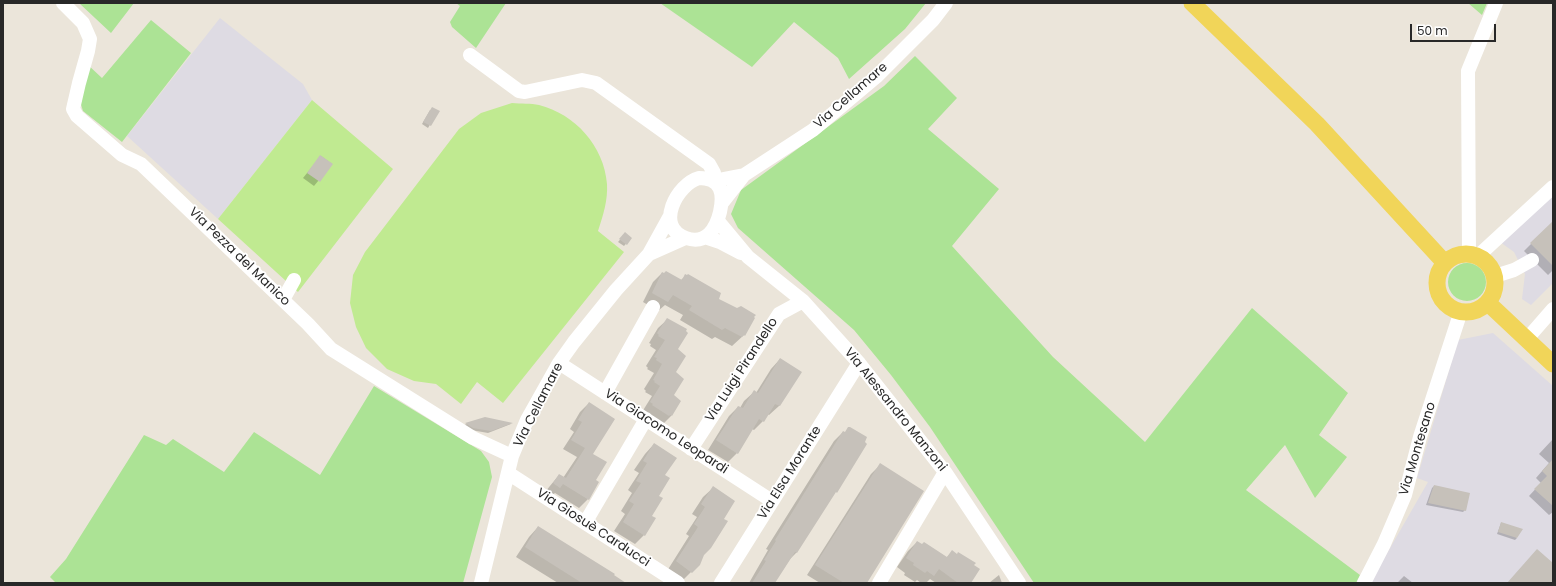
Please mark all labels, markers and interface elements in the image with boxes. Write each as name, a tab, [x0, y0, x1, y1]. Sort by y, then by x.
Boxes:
scale bar	[1412, 16, 1498, 42]
text: 50 m	[1417, 22, 1448, 39]
street label: Via Cellamare	[811, 60, 891, 132]
street label: Via Pezza del Manico	[185, 204, 293, 310]
street label: Via Luigi Pirandello	[702, 315, 782, 425]
street label: Via Alessandro Manzoni	[840, 345, 950, 475]
street label: Via Cellamare	[511, 360, 567, 450]
street label: Via Giacomo Leopardi	[601, 386, 731, 478]
street label: Via Montesano	[1396, 400, 1440, 498]
street label: Via Elsa Morante	[755, 423, 825, 523]
street label: Via Giosuè Carducci	[533, 485, 653, 571]

